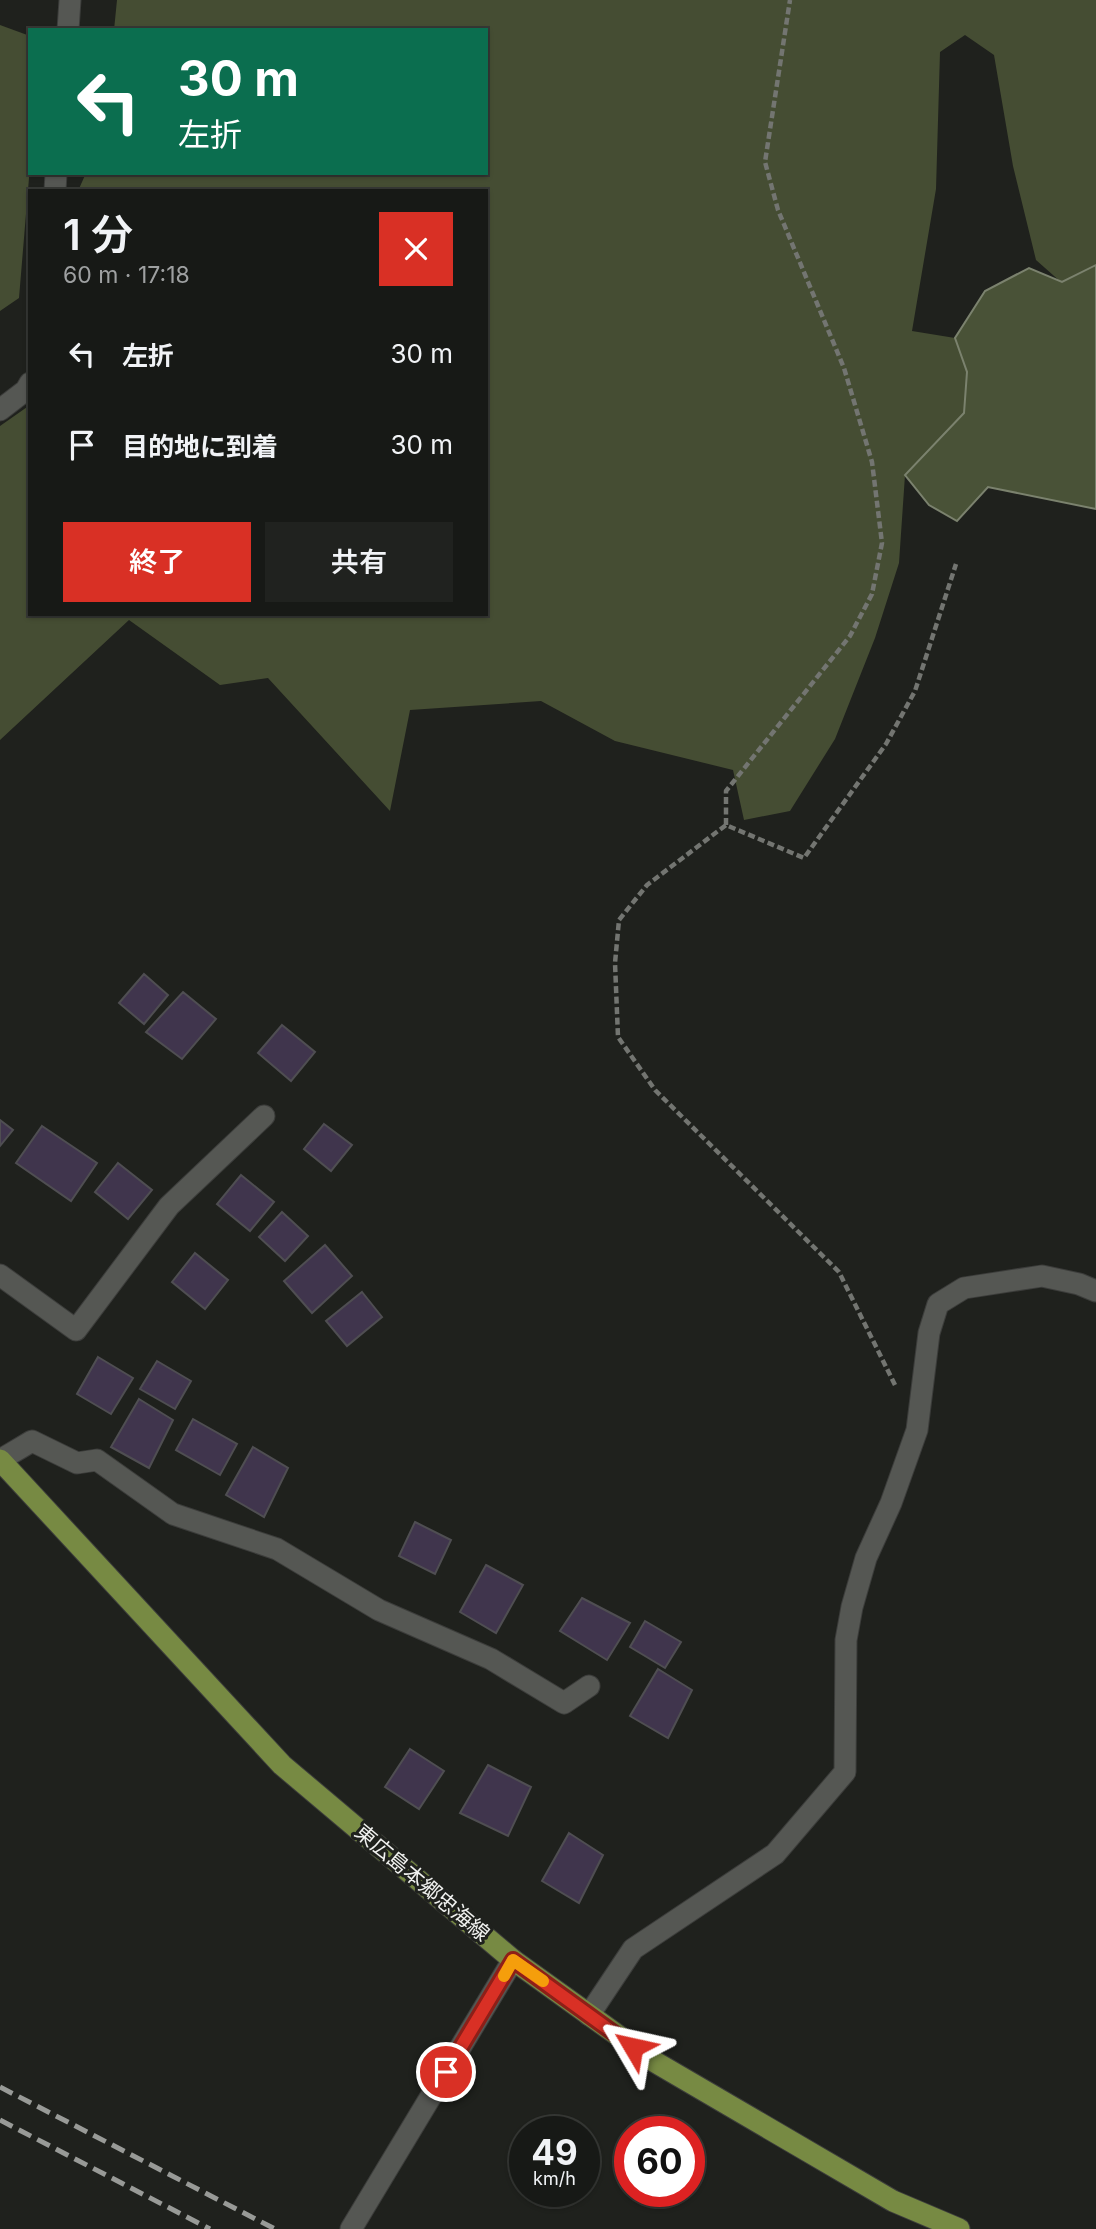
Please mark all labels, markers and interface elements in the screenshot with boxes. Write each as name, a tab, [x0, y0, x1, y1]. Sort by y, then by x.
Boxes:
text: 30 m	[178, 49, 299, 108]
icon: left	[63, 56, 154, 147]
text: 左折	[178, 115, 242, 154]
text: 1 分	[63, 209, 133, 260]
button: close	[379, 212, 453, 286]
text: 60 m · 17:18	[63, 261, 190, 289]
icon: left	[63, 335, 101, 373]
text: 30 m	[390, 338, 453, 369]
text: 左折	[122, 340, 174, 371]
icon: arrive	[63, 426, 101, 464]
text: 30 m	[390, 429, 453, 460]
text: 目的地に到着	[122, 431, 278, 462]
button: 終了	[63, 522, 251, 602]
button: 共有	[265, 522, 453, 602]
street label: 東広島本郷忠海線	[350, 1819, 495, 1946]
position arrow	[596, 2010, 670, 2084]
pin	[416, 2042, 476, 2102]
icon: arrive	[427, 2053, 465, 2091]
speed limit sign: 60	[614, 2116, 705, 2207]
text: 49	[531, 2131, 578, 2173]
text: km/h	[533, 2168, 576, 2189]

